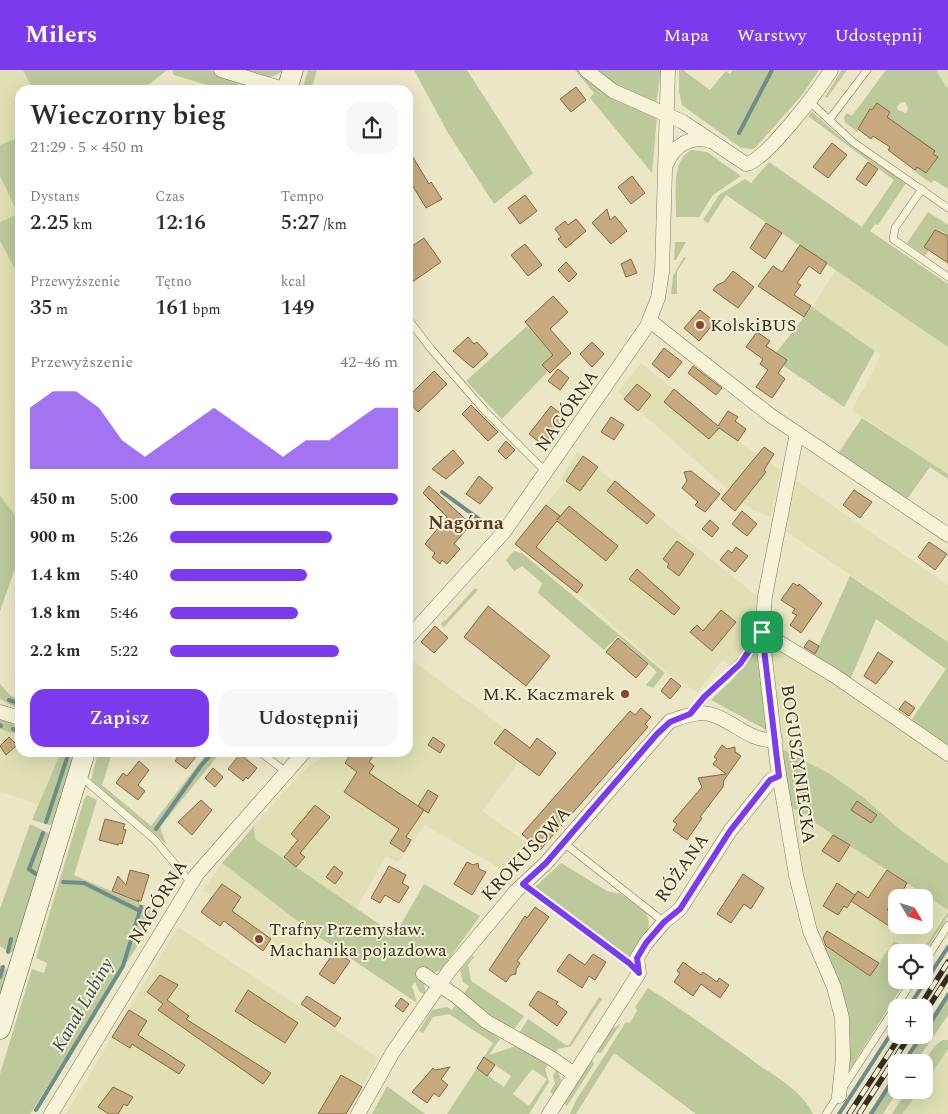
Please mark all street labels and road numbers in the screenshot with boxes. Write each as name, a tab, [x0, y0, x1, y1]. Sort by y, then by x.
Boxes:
street label: NAGÓRNA	[529, 365, 605, 457]
street label: BOGUSZYNIECKA	[773, 683, 823, 845]
street label: KROKUSOWA	[475, 801, 577, 907]
street label: RÓŻANA	[648, 828, 716, 908]
street label: NAGÓRNA	[122, 855, 194, 949]

